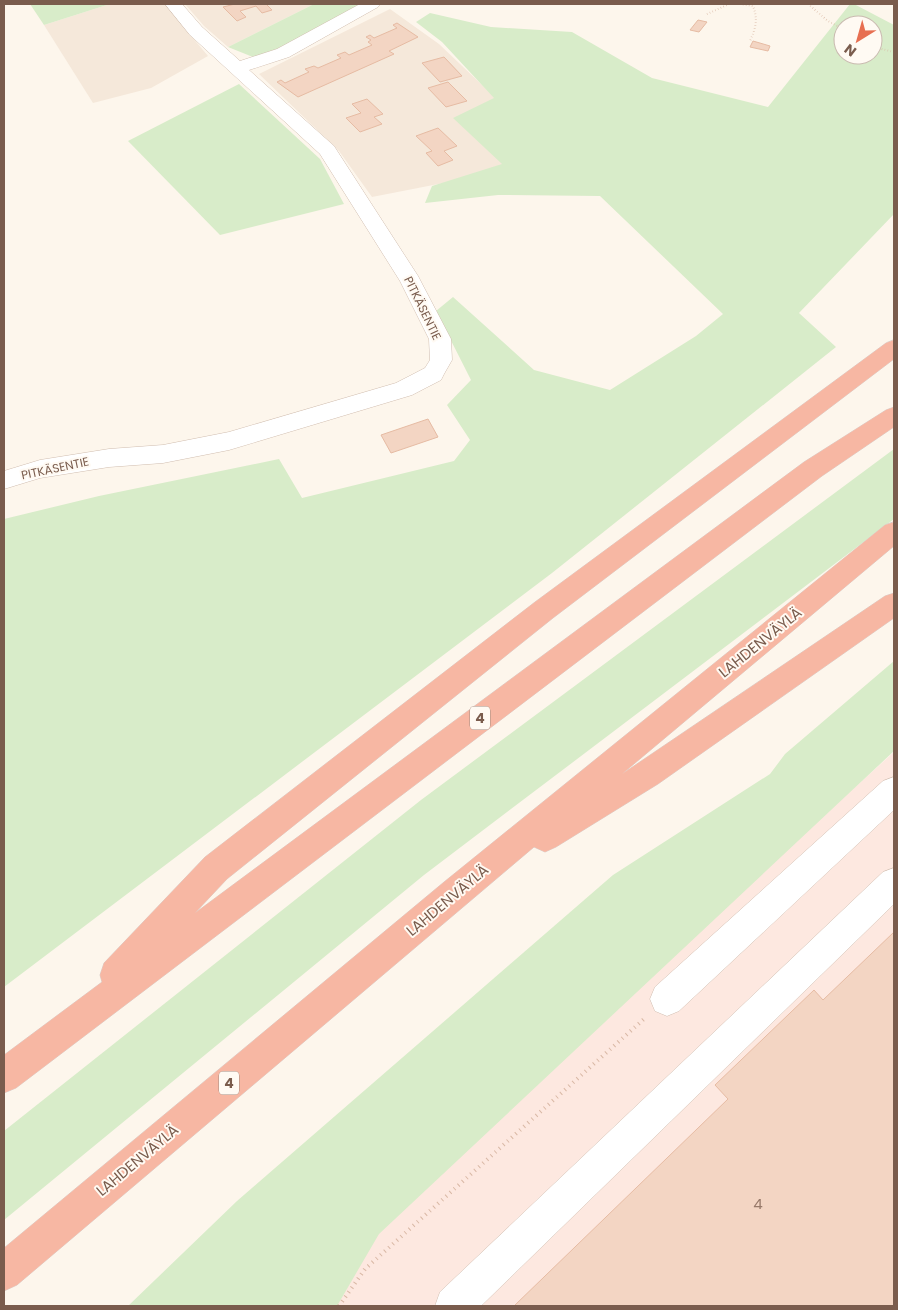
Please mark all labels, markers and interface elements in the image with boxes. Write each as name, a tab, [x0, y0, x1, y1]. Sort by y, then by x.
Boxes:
north arrow	[833, 15, 883, 65]
text: N	[840, 39, 860, 62]
street label: PITKÄSENTIE	[400, 273, 446, 343]
street label: PITKÄSENTIE	[20, 453, 90, 483]
street label: LAHDENVÄYLÄ	[714, 602, 806, 682]
road number: 4	[470, 706, 490, 730]
street label: LAHDENVÄYLÄ	[401, 859, 493, 941]
road number: 4	[219, 1072, 239, 1094]
street label: LAHDENVÄYLÄ	[91, 1119, 183, 1201]
house number: 4	[753, 1193, 763, 1214]

